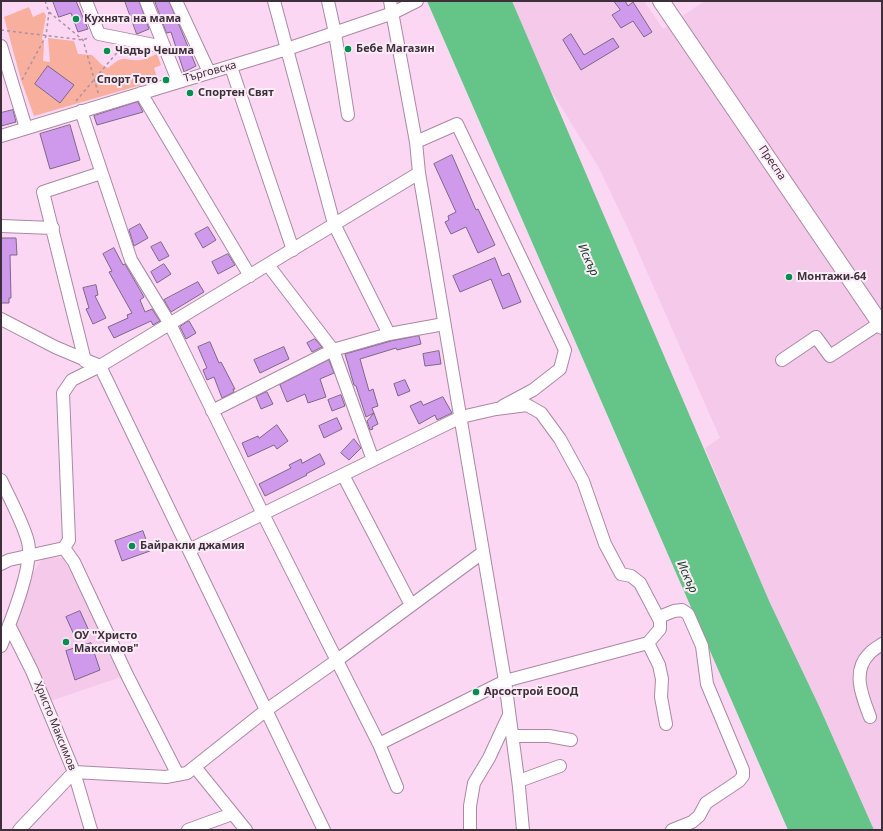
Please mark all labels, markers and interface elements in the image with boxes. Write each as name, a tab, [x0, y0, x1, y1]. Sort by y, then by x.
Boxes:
place label: Кухнята на мама	[84, 12, 181, 26]
marker: Кухнята на мама	[71, 14, 81, 24]
place label: Бебе Магазин	[356, 42, 435, 56]
place label: Чадър Чешма	[115, 44, 194, 58]
marker: Бебе Магазин	[343, 44, 353, 54]
marker: Чадър Чешма	[102, 46, 112, 56]
street label: Търговска	[182, 59, 238, 85]
place label: Спорт Тото	[97, 73, 158, 87]
marker: Спорт Тото	[161, 75, 171, 85]
place label: Спортен Свят	[198, 86, 274, 100]
marker: Спортен Свят	[185, 88, 195, 98]
street label: Преспа	[756, 143, 788, 183]
water label: Искър	[575, 242, 601, 278]
place label: Монтажи-64	[797, 270, 866, 284]
marker: Монтажи-64	[784, 272, 794, 282]
place label: Байракли джамия	[140, 539, 245, 553]
marker: Байракли джамия	[127, 541, 137, 551]
water label: Искър	[674, 559, 700, 595]
place label: ОУ "Христо Максимов"	[74, 629, 139, 655]
marker: ОУ "Христо Максимов"	[61, 637, 71, 647]
street label: Христо Максимов	[31, 680, 79, 772]
place label: Арсострой ЕООД	[484, 685, 578, 699]
marker: Арсострой ЕООД	[471, 687, 481, 697]

